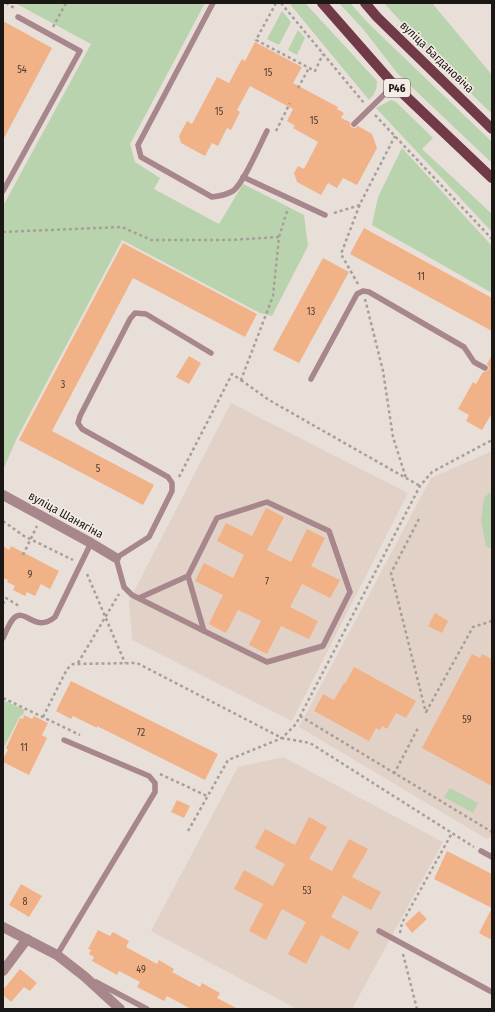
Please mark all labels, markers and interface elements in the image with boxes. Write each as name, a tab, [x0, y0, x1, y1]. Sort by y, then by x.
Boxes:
street label: вуліца Багдановіча	[397, 18, 477, 96]
house number: 54	[17, 64, 27, 76]
house number: 15	[264, 67, 273, 79]
road number: Р46	[384, 79, 410, 97]
house number: 15	[215, 106, 224, 118]
house number: 15	[310, 115, 319, 127]
house number: 11	[417, 271, 425, 283]
house number: 13	[307, 306, 316, 318]
house number: 3	[61, 379, 66, 391]
house number: 5	[96, 463, 101, 475]
street label: вуліца Шанягіна	[26, 489, 106, 541]
house number: 9	[28, 569, 33, 581]
house number: 7	[265, 576, 269, 588]
house number: 59	[462, 714, 472, 726]
house number: 72	[137, 727, 146, 739]
house number: 11	[20, 742, 28, 754]
house number: 53	[302, 885, 312, 897]
house number: 8	[23, 896, 28, 908]
house number: 49	[136, 964, 146, 976]

